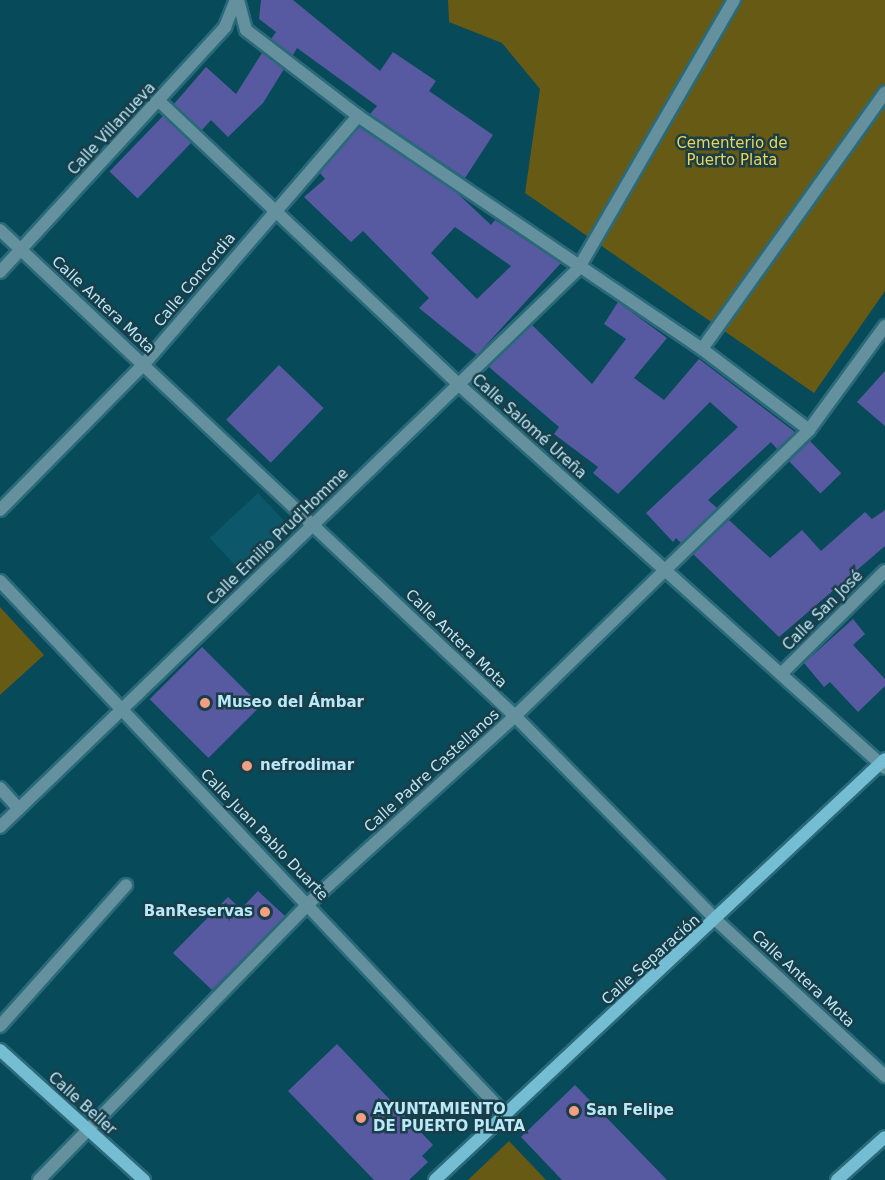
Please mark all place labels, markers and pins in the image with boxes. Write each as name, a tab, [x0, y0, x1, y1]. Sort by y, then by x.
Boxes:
place label: Museo del Ámbar	[217, 694, 364, 712]
marker: Museo del Ámbar	[198, 696, 212, 710]
marker: nefrodimar	[238, 757, 256, 775]
place label: nefrodimar	[260, 757, 354, 775]
place label: BanReservas	[144, 903, 253, 921]
marker: BanReservas	[258, 905, 272, 919]
place label: AYUNTAMIENTO DE PUERTO PLATA	[373, 1100, 525, 1135]
place label: San Felipe	[586, 1102, 674, 1120]
marker: San Felipe	[567, 1104, 581, 1118]
marker: AYUNTAMIENTO DE PUERTO PLATA	[354, 1111, 368, 1125]

